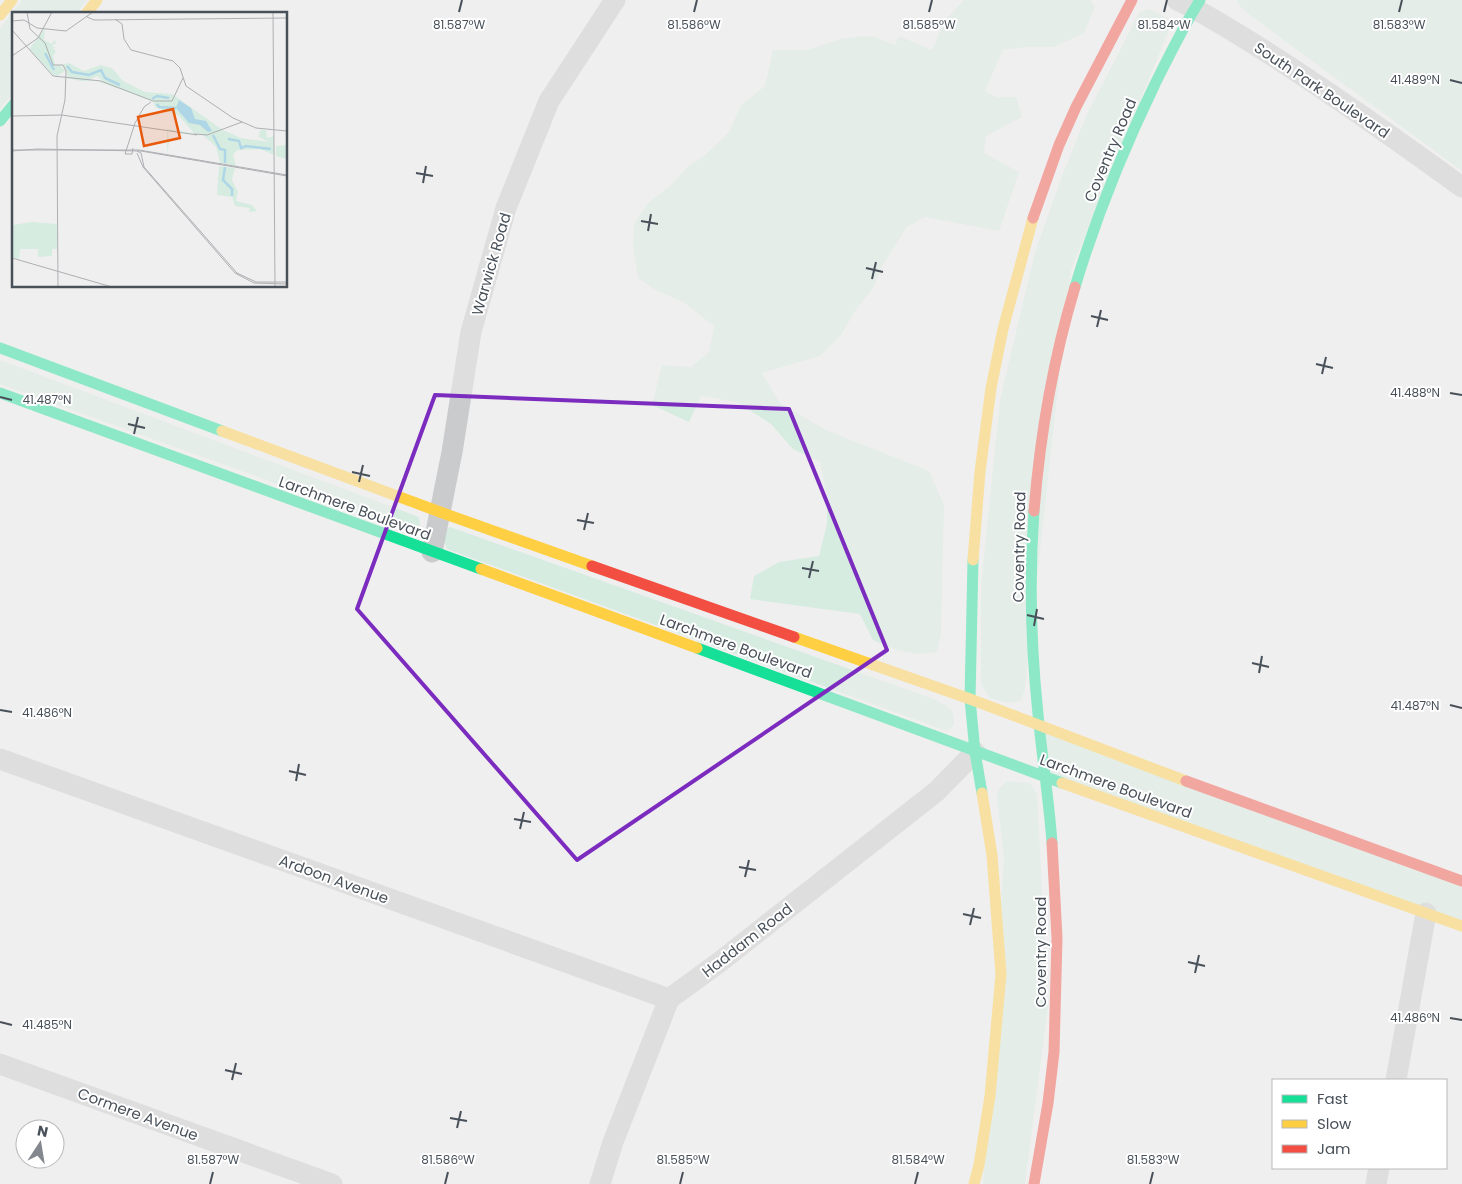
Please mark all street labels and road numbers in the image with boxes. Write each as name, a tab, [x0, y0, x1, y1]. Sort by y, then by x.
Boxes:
street label: South Park Boulevard	[1250, 37, 1394, 143]
street label: Coventry Road	[1079, 95, 1141, 205]
street label: Warwick Road	[466, 210, 516, 318]
street label: Larchmere Boulevard	[276, 471, 434, 545]
street label: Coventry Road	[1008, 491, 1030, 603]
street label: Larchmere Boulevard	[657, 609, 815, 683]
street label: Larchmere Boulevard	[1037, 749, 1195, 823]
street label: Ardoon Avenue	[276, 849, 392, 909]
street label: Coventry Road	[1030, 896, 1051, 1008]
street label: Haddam Road	[697, 898, 797, 982]
street label: Cormere Avenue	[75, 1082, 201, 1146]

